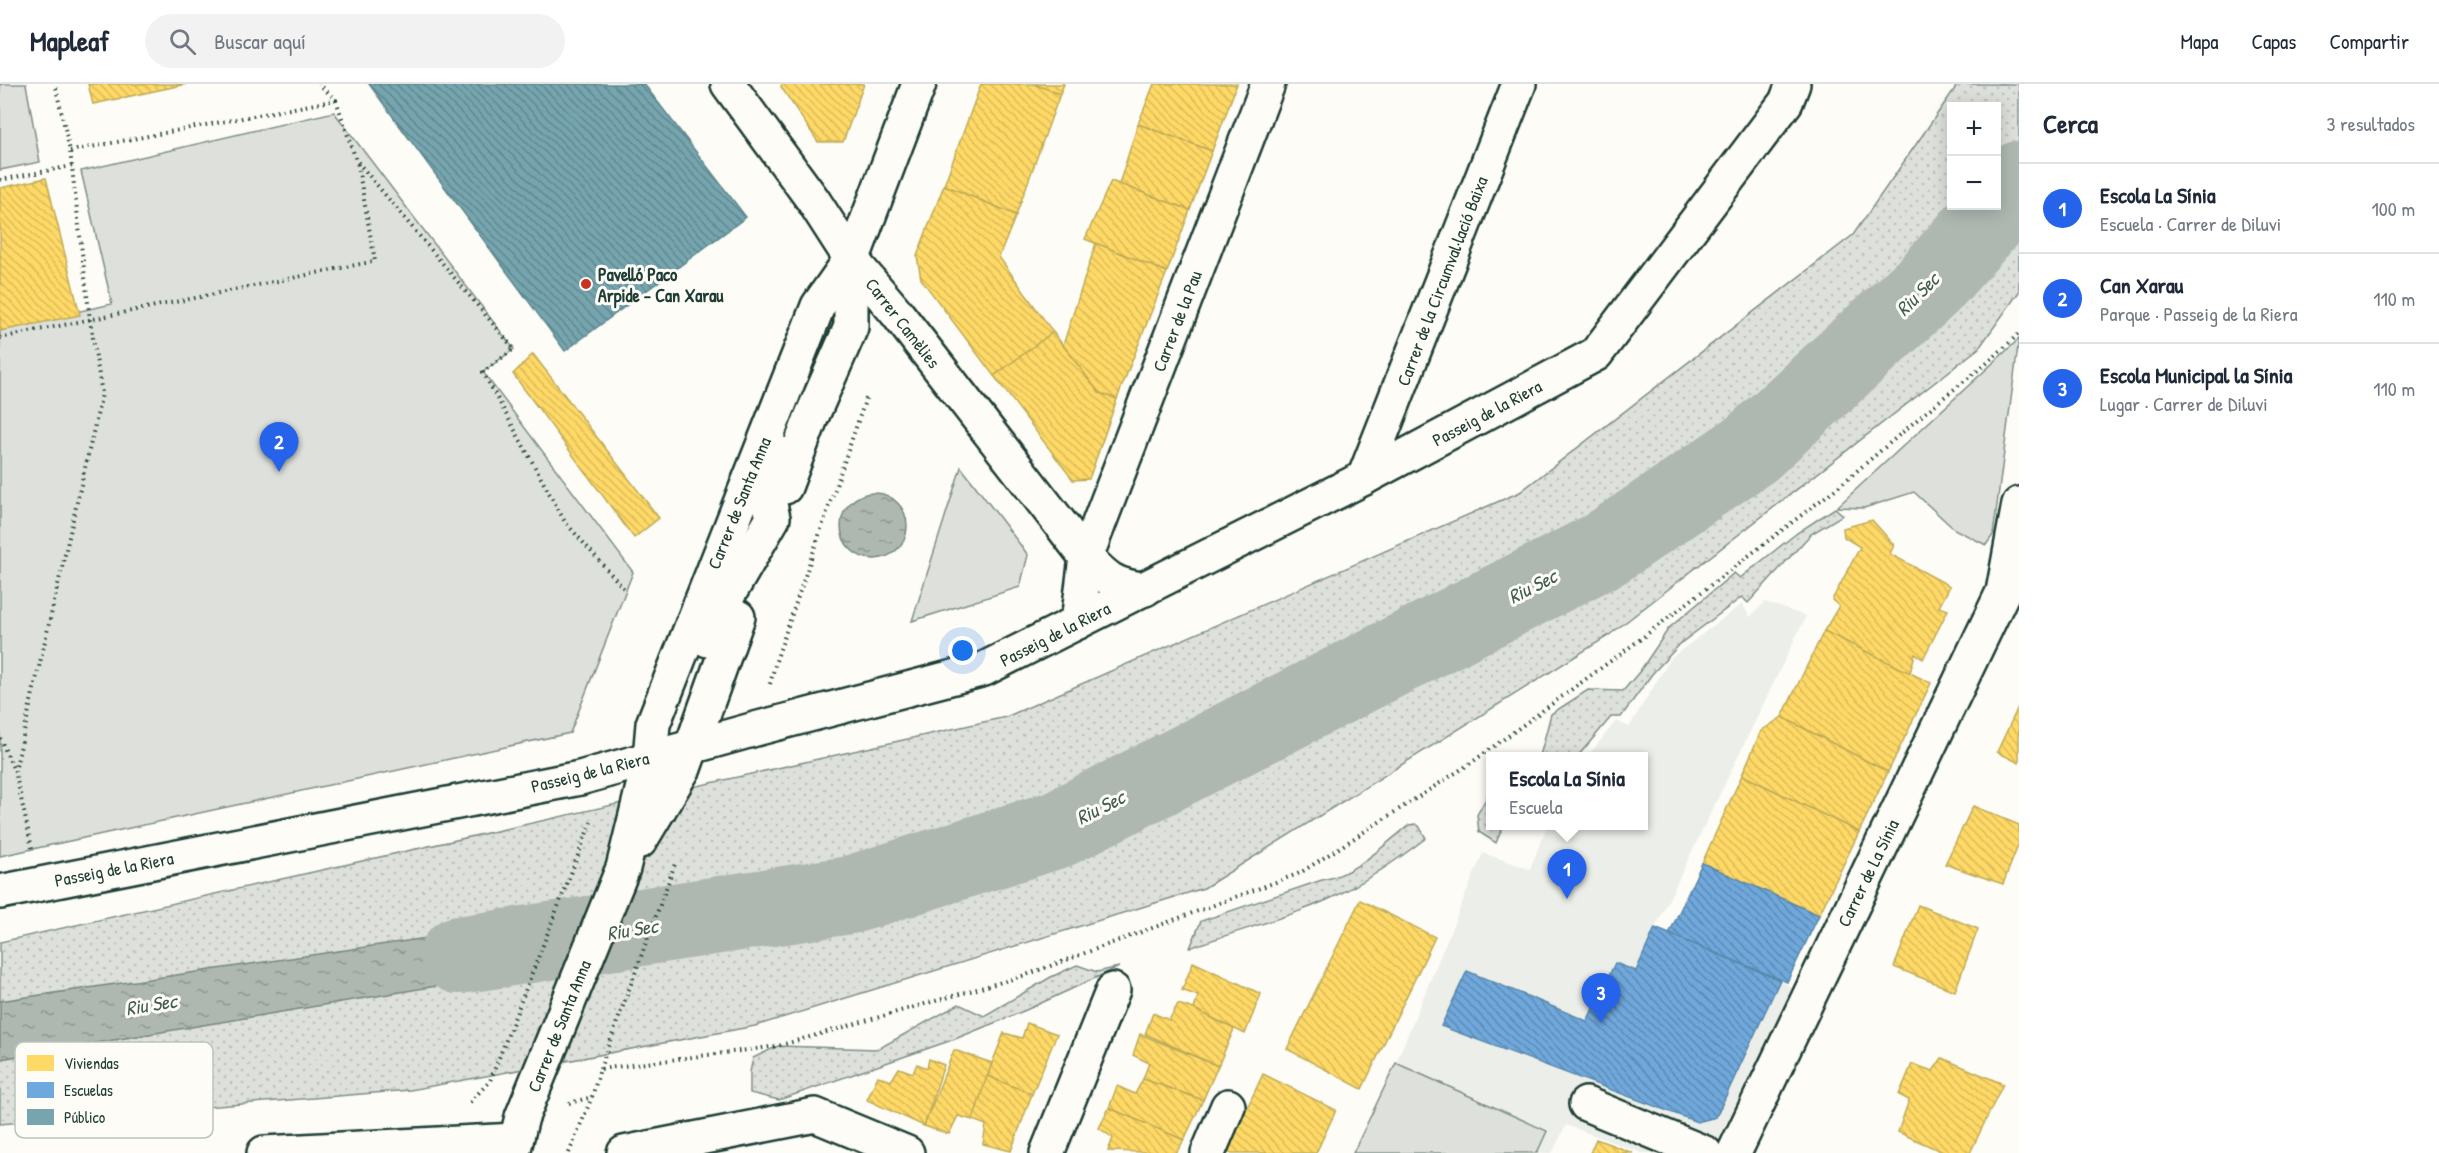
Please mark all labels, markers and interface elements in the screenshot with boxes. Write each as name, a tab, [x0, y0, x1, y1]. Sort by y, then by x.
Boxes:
search box	[145, 14, 565, 68]
text: Mapleaf	[30, 22, 109, 60]
icon: search	[166, 25, 199, 58]
text: Buscar aquí	[214, 26, 306, 56]
text: Mapa	[2180, 27, 2218, 56]
text: Capas	[2251, 27, 2296, 56]
text: Compartir	[2329, 27, 2409, 56]
map controls	[1947, 102, 2001, 210]
button: +	[1947, 102, 2001, 156]
text: Cerca	[2043, 106, 2098, 141]
text: 3 resultados	[2326, 110, 2415, 137]
button: −	[1947, 156, 2001, 210]
street label: Carrer de la Circumval·lació Baixa	[1390, 173, 1494, 389]
text: Escola La Sínia	[2100, 180, 2216, 210]
text: 1	[2059, 195, 2066, 222]
text: 100 m	[2372, 195, 2415, 222]
text: Escuela · Carrer de Diluvi	[2100, 210, 2281, 237]
place label: Pavelló Paco Arpide - Can Xarau	[598, 262, 724, 309]
water label: Riu Sec	[1889, 265, 1946, 322]
street label: Carrer de la Pau	[1146, 267, 1208, 375]
text: Can Xarau	[2100, 270, 2183, 300]
street label: Carrer Camèlies	[860, 273, 946, 373]
marker: Pavelló Paco Arpide - Can Xarau	[579, 277, 593, 291]
text: 2	[2058, 285, 2067, 312]
text: 110 m	[2373, 285, 2415, 312]
text: Parque · Passeig de la Riera	[2100, 300, 2298, 327]
text: Escola Municipal la Sínia	[2100, 360, 2292, 390]
street label: Passeig de la Riera	[1428, 374, 1546, 452]
text: 3	[2058, 375, 2067, 402]
text: 110 m	[2373, 375, 2415, 402]
text: Lugar · Carrer de Diluvi	[2100, 390, 2268, 417]
pin: 2	[260, 422, 298, 472]
street label: Carrer de Santa Anna	[701, 433, 777, 573]
water label: Riu Sec	[1503, 561, 1563, 610]
street label: Passeig de la Riera	[996, 595, 1114, 673]
your location	[948, 636, 977, 665]
street label: Passeig de la Riera	[528, 745, 652, 799]
popup	[1486, 752, 1648, 830]
text: Escola La Sínia	[1509, 763, 1625, 793]
water label: Riu Sec	[1071, 782, 1131, 831]
text: Escuela	[1509, 793, 1563, 820]
street label: Carrer de La Sínia	[1831, 815, 1905, 931]
street label: Passeig de la Riera	[52, 845, 176, 893]
pin: 1	[1548, 850, 1586, 899]
water label: Riu Sec	[605, 911, 662, 946]
street label: Carrer de Santa Anna	[521, 956, 597, 1096]
pin: 3	[1582, 974, 1620, 1023]
water label: Riu Sec	[124, 986, 181, 1021]
legend	[15, 1042, 213, 1138]
text: Viviendas	[64, 1052, 119, 1074]
text: Escuelas	[64, 1079, 113, 1101]
text: Público	[64, 1106, 106, 1128]

